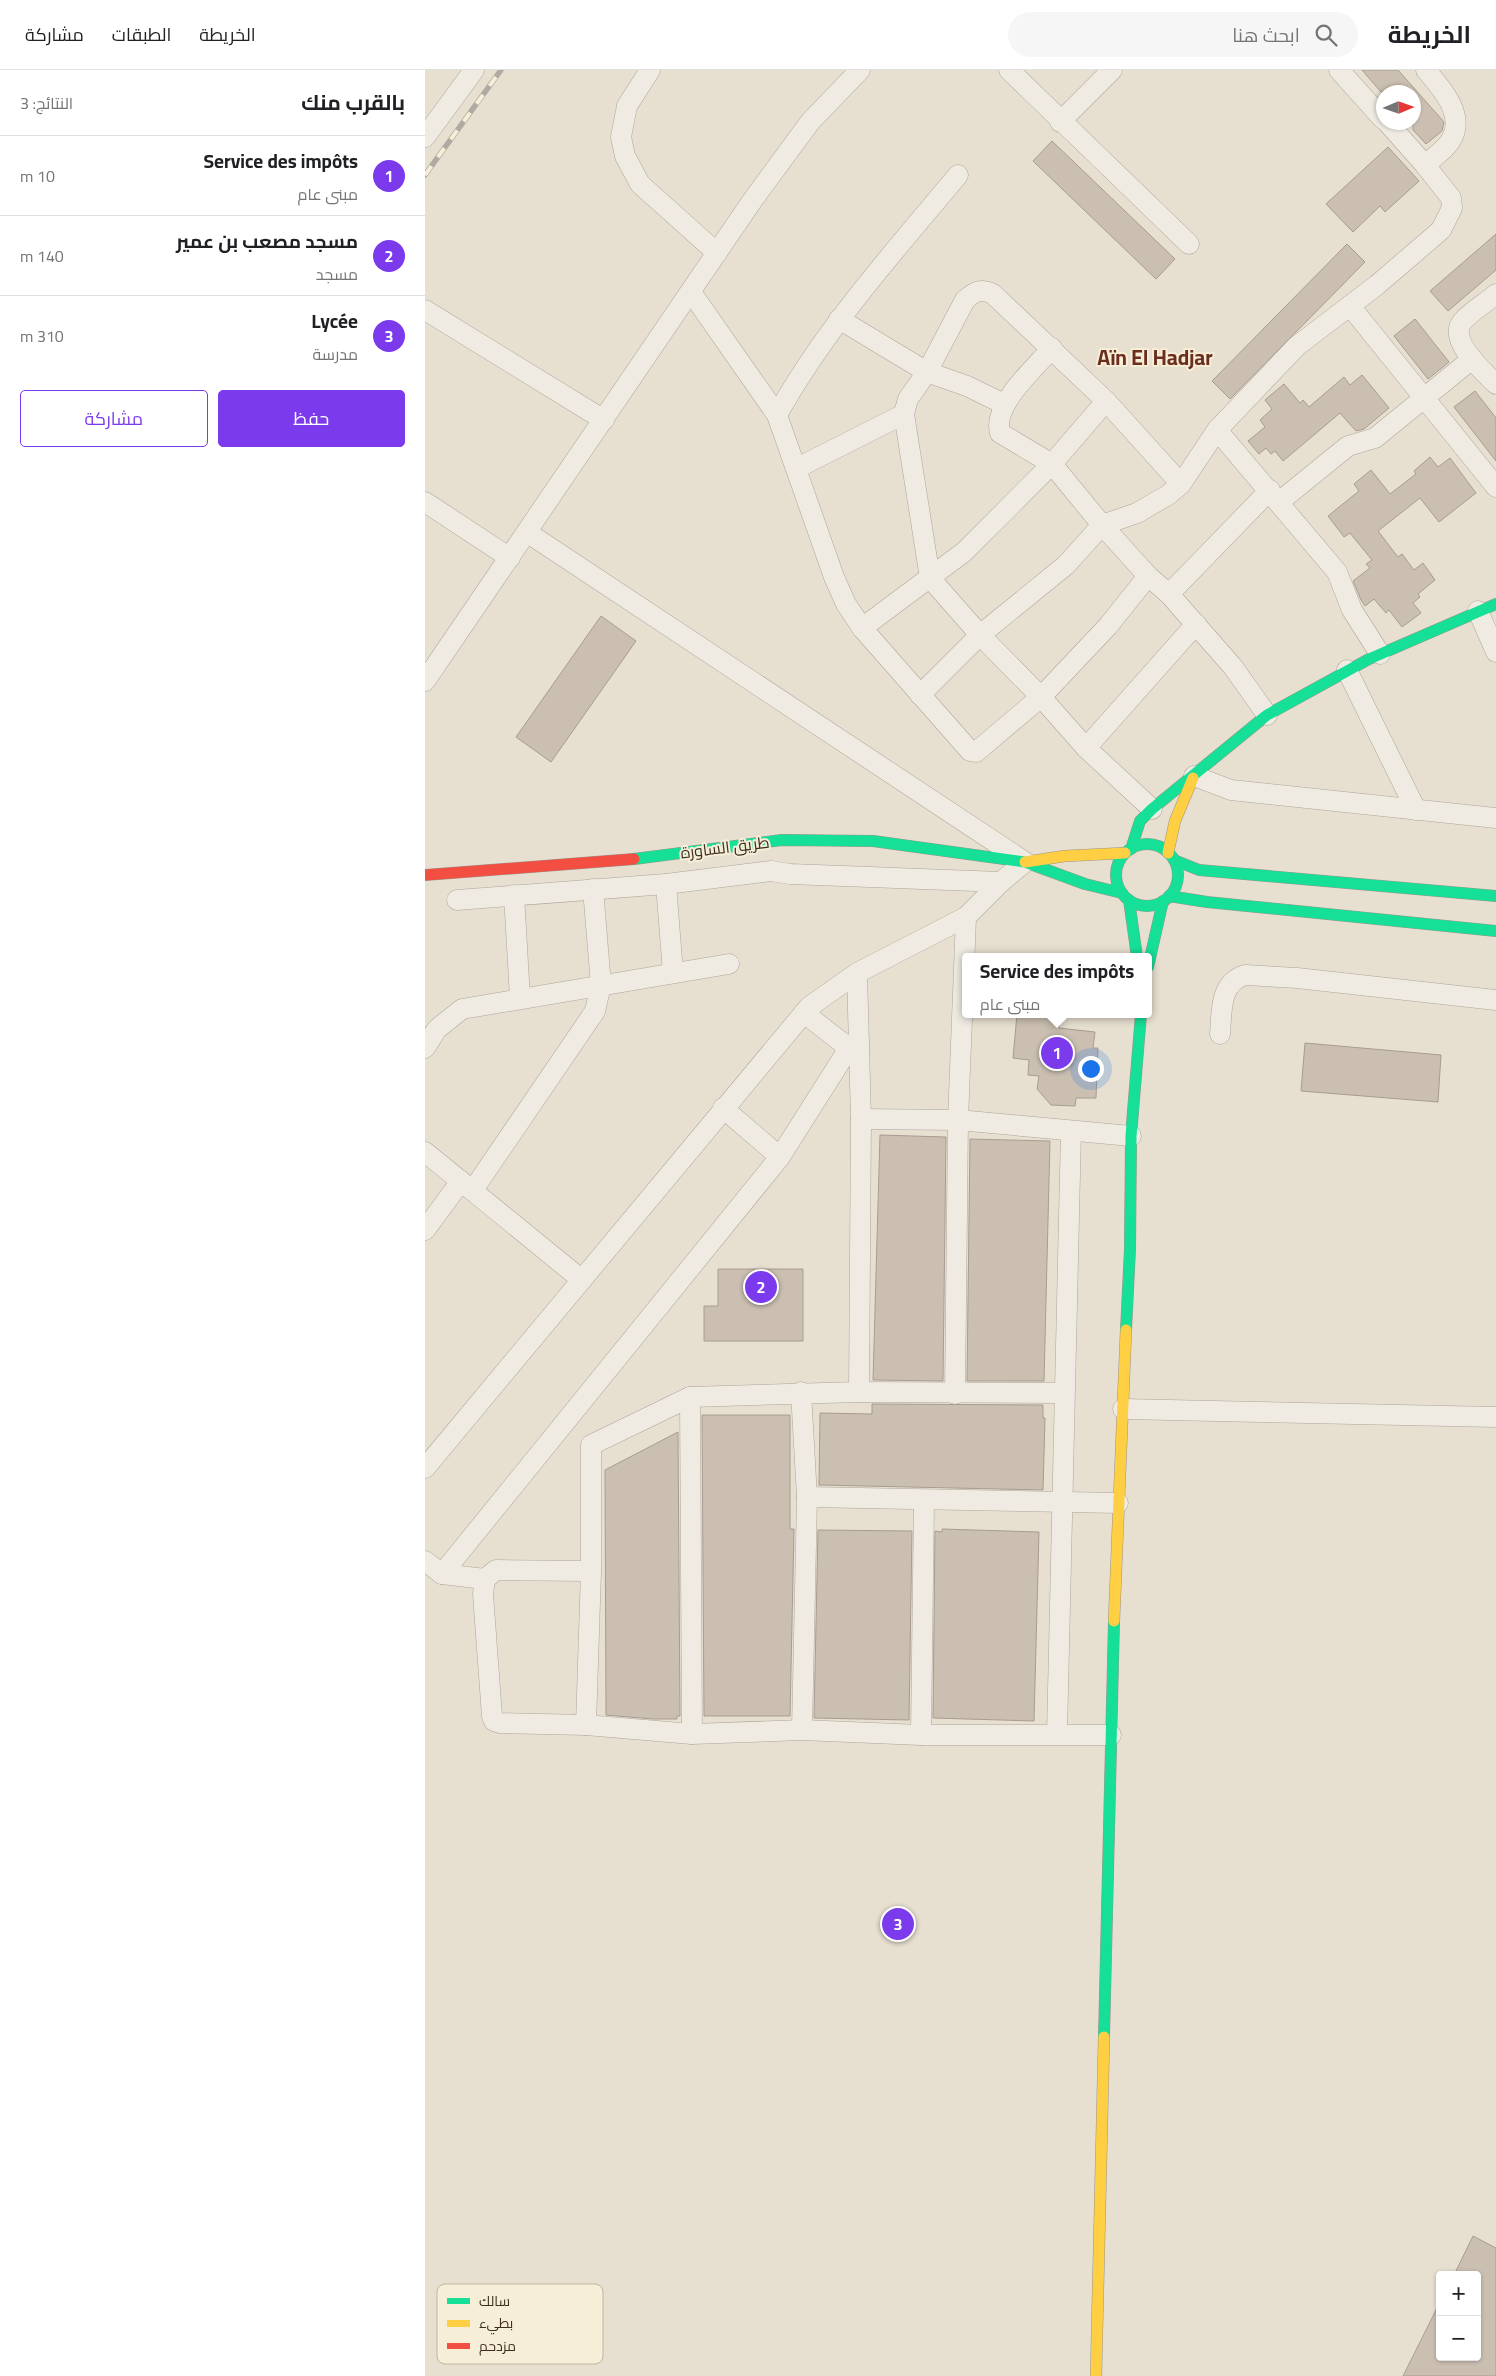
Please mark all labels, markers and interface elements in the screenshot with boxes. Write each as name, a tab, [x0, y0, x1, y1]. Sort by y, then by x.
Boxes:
search box	[1008, 12, 1358, 57]
text: الخريطة	[1388, 12, 1471, 57]
text: ابحث هنا	[1232, 17, 1300, 53]
text: مشاركة	[25, 18, 84, 51]
text: الطبقات	[112, 18, 171, 51]
text: الخريطة	[199, 18, 256, 51]
icon: search	[1312, 21, 1340, 49]
text: بالقرب منك	[301, 83, 405, 122]
north arrow	[1376, 85, 1421, 130]
text: النتائج: 3	[20, 88, 73, 118]
text: Service des impôts	[203, 143, 358, 179]
text: 10 m	[20, 161, 55, 191]
text: 1	[385, 161, 393, 191]
text: مبنى عام	[298, 179, 358, 209]
text: مسجد مصعب بن عمير	[176, 223, 358, 259]
text: 140 m	[20, 241, 64, 271]
text: 2	[385, 241, 393, 271]
text: مسجد	[316, 259, 358, 289]
text: Lycée	[312, 303, 358, 339]
text: 310 m	[20, 321, 64, 351]
text: 3	[385, 321, 393, 351]
district label: Aïn El Hadjar	[1097, 338, 1213, 377]
text: مدرسة	[312, 339, 358, 369]
button: مشاركة	[20, 390, 208, 447]
button: حفظ	[218, 390, 405, 447]
street label: طريق الساورة	[679, 827, 771, 867]
popup	[962, 953, 1152, 1018]
text: Service des impôts	[980, 953, 1134, 989]
text: مبنى عام	[980, 989, 1040, 1019]
pin: 1	[1041, 1034, 1073, 1072]
your location	[1078, 1056, 1104, 1082]
pin: 2	[745, 1268, 777, 1306]
pin: 3	[882, 1905, 914, 1943]
map controls	[1436, 2271, 1481, 2361]
button: +	[1436, 2271, 1481, 2316]
legend	[437, 2284, 603, 2364]
text: سالك	[479, 2288, 510, 2314]
text: بطيء	[479, 2310, 513, 2336]
button: −	[1436, 2316, 1481, 2361]
text: مزدحم	[479, 2333, 516, 2359]

